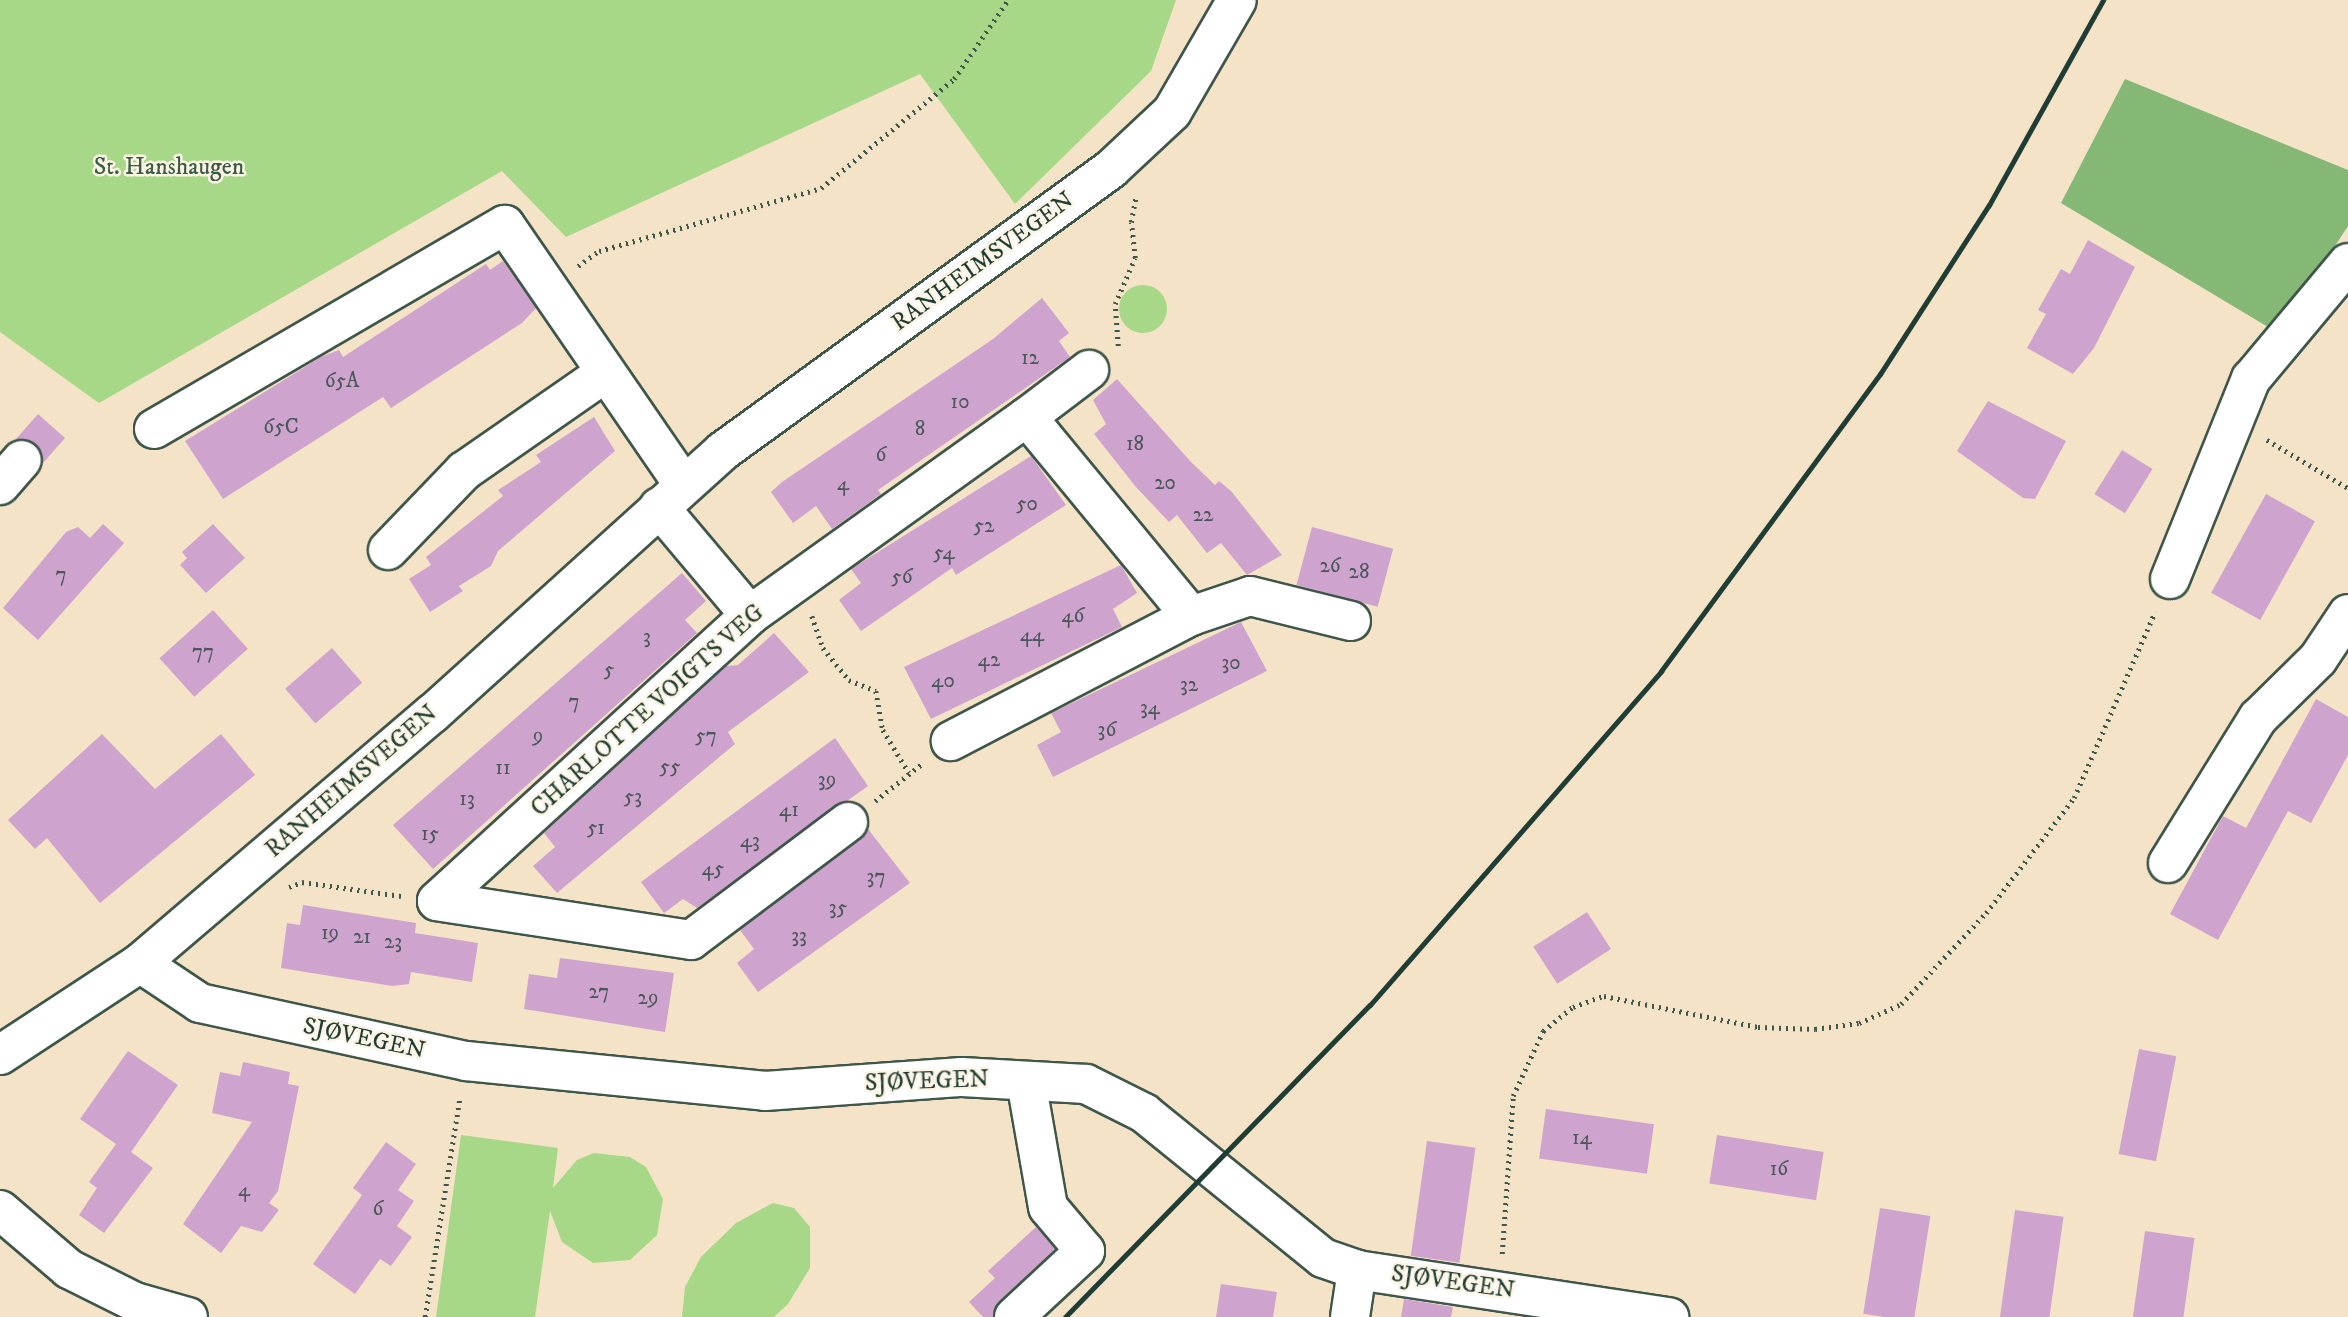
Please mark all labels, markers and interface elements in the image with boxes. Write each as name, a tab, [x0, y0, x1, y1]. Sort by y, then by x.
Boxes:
park label: St. Hanshaugen	[94, 154, 244, 182]
street label: RANHEIMSVEGEN	[886, 186, 1080, 338]
house number: 12	[1021, 345, 1039, 371]
house number: 65A	[325, 368, 359, 394]
house number: 10	[951, 389, 969, 415]
house number: 65C	[263, 414, 299, 440]
house number: 8	[915, 416, 925, 442]
house number: 18	[1126, 431, 1144, 457]
house number: 6	[876, 442, 886, 468]
house number: 20	[1154, 470, 1176, 496]
house number: 4	[837, 471, 849, 497]
house number: 50	[1016, 491, 1038, 517]
house number: 22	[1193, 502, 1213, 528]
house number: 52	[974, 513, 994, 539]
house number: 54	[933, 540, 955, 566]
house number: 26	[1319, 553, 1341, 579]
house number: 28	[1349, 559, 1369, 585]
house number: 7	[55, 562, 67, 588]
house number: 56	[891, 564, 913, 590]
street label: CHARLOTTE VOIGTS VEG	[526, 599, 770, 823]
house number: 46	[1061, 603, 1085, 629]
house number: 44	[1020, 622, 1044, 648]
house number: 3	[643, 624, 651, 650]
house number: 77	[192, 639, 214, 665]
house number: 42	[978, 647, 1000, 673]
house number: 30	[1221, 650, 1241, 676]
house number: 5	[604, 657, 614, 683]
house number: 40	[931, 668, 955, 694]
house number: 32	[1180, 672, 1198, 698]
house number: 7	[568, 689, 580, 715]
house number: 34	[1140, 695, 1160, 721]
street label: RANHEIMSVEGEN	[260, 700, 444, 864]
house number: 36	[1098, 717, 1116, 743]
house number: 9	[533, 723, 543, 749]
house number: 57	[695, 723, 717, 749]
house number: 55	[660, 754, 680, 780]
house number: 11	[495, 755, 511, 781]
house number: 39	[818, 767, 836, 793]
house number: 53	[624, 784, 642, 810]
house number: 13	[459, 786, 475, 812]
house number: 41	[779, 797, 799, 823]
house number: 51	[587, 815, 605, 841]
house number: 15	[421, 821, 439, 847]
house number: 43	[740, 828, 760, 854]
house number: 45	[702, 856, 724, 882]
house number: 37	[867, 864, 885, 890]
house number: 35	[829, 895, 847, 921]
house number: 19	[321, 920, 339, 946]
house number: 33	[791, 923, 807, 949]
house number: 21	[353, 924, 371, 950]
house number: 23	[384, 929, 402, 955]
house number: 27	[589, 979, 609, 1005]
house number: 29	[638, 985, 658, 1011]
street label: SJØVEGEN	[300, 1012, 428, 1066]
street label: SJØVEGEN	[864, 1065, 990, 1099]
house number: 14	[1572, 1125, 1592, 1151]
house number: 16	[1770, 1156, 1788, 1182]
house number: 4	[238, 1177, 250, 1203]
house number: 6	[373, 1196, 383, 1222]
street label: SJØVEGEN	[1389, 1260, 1517, 1306]

